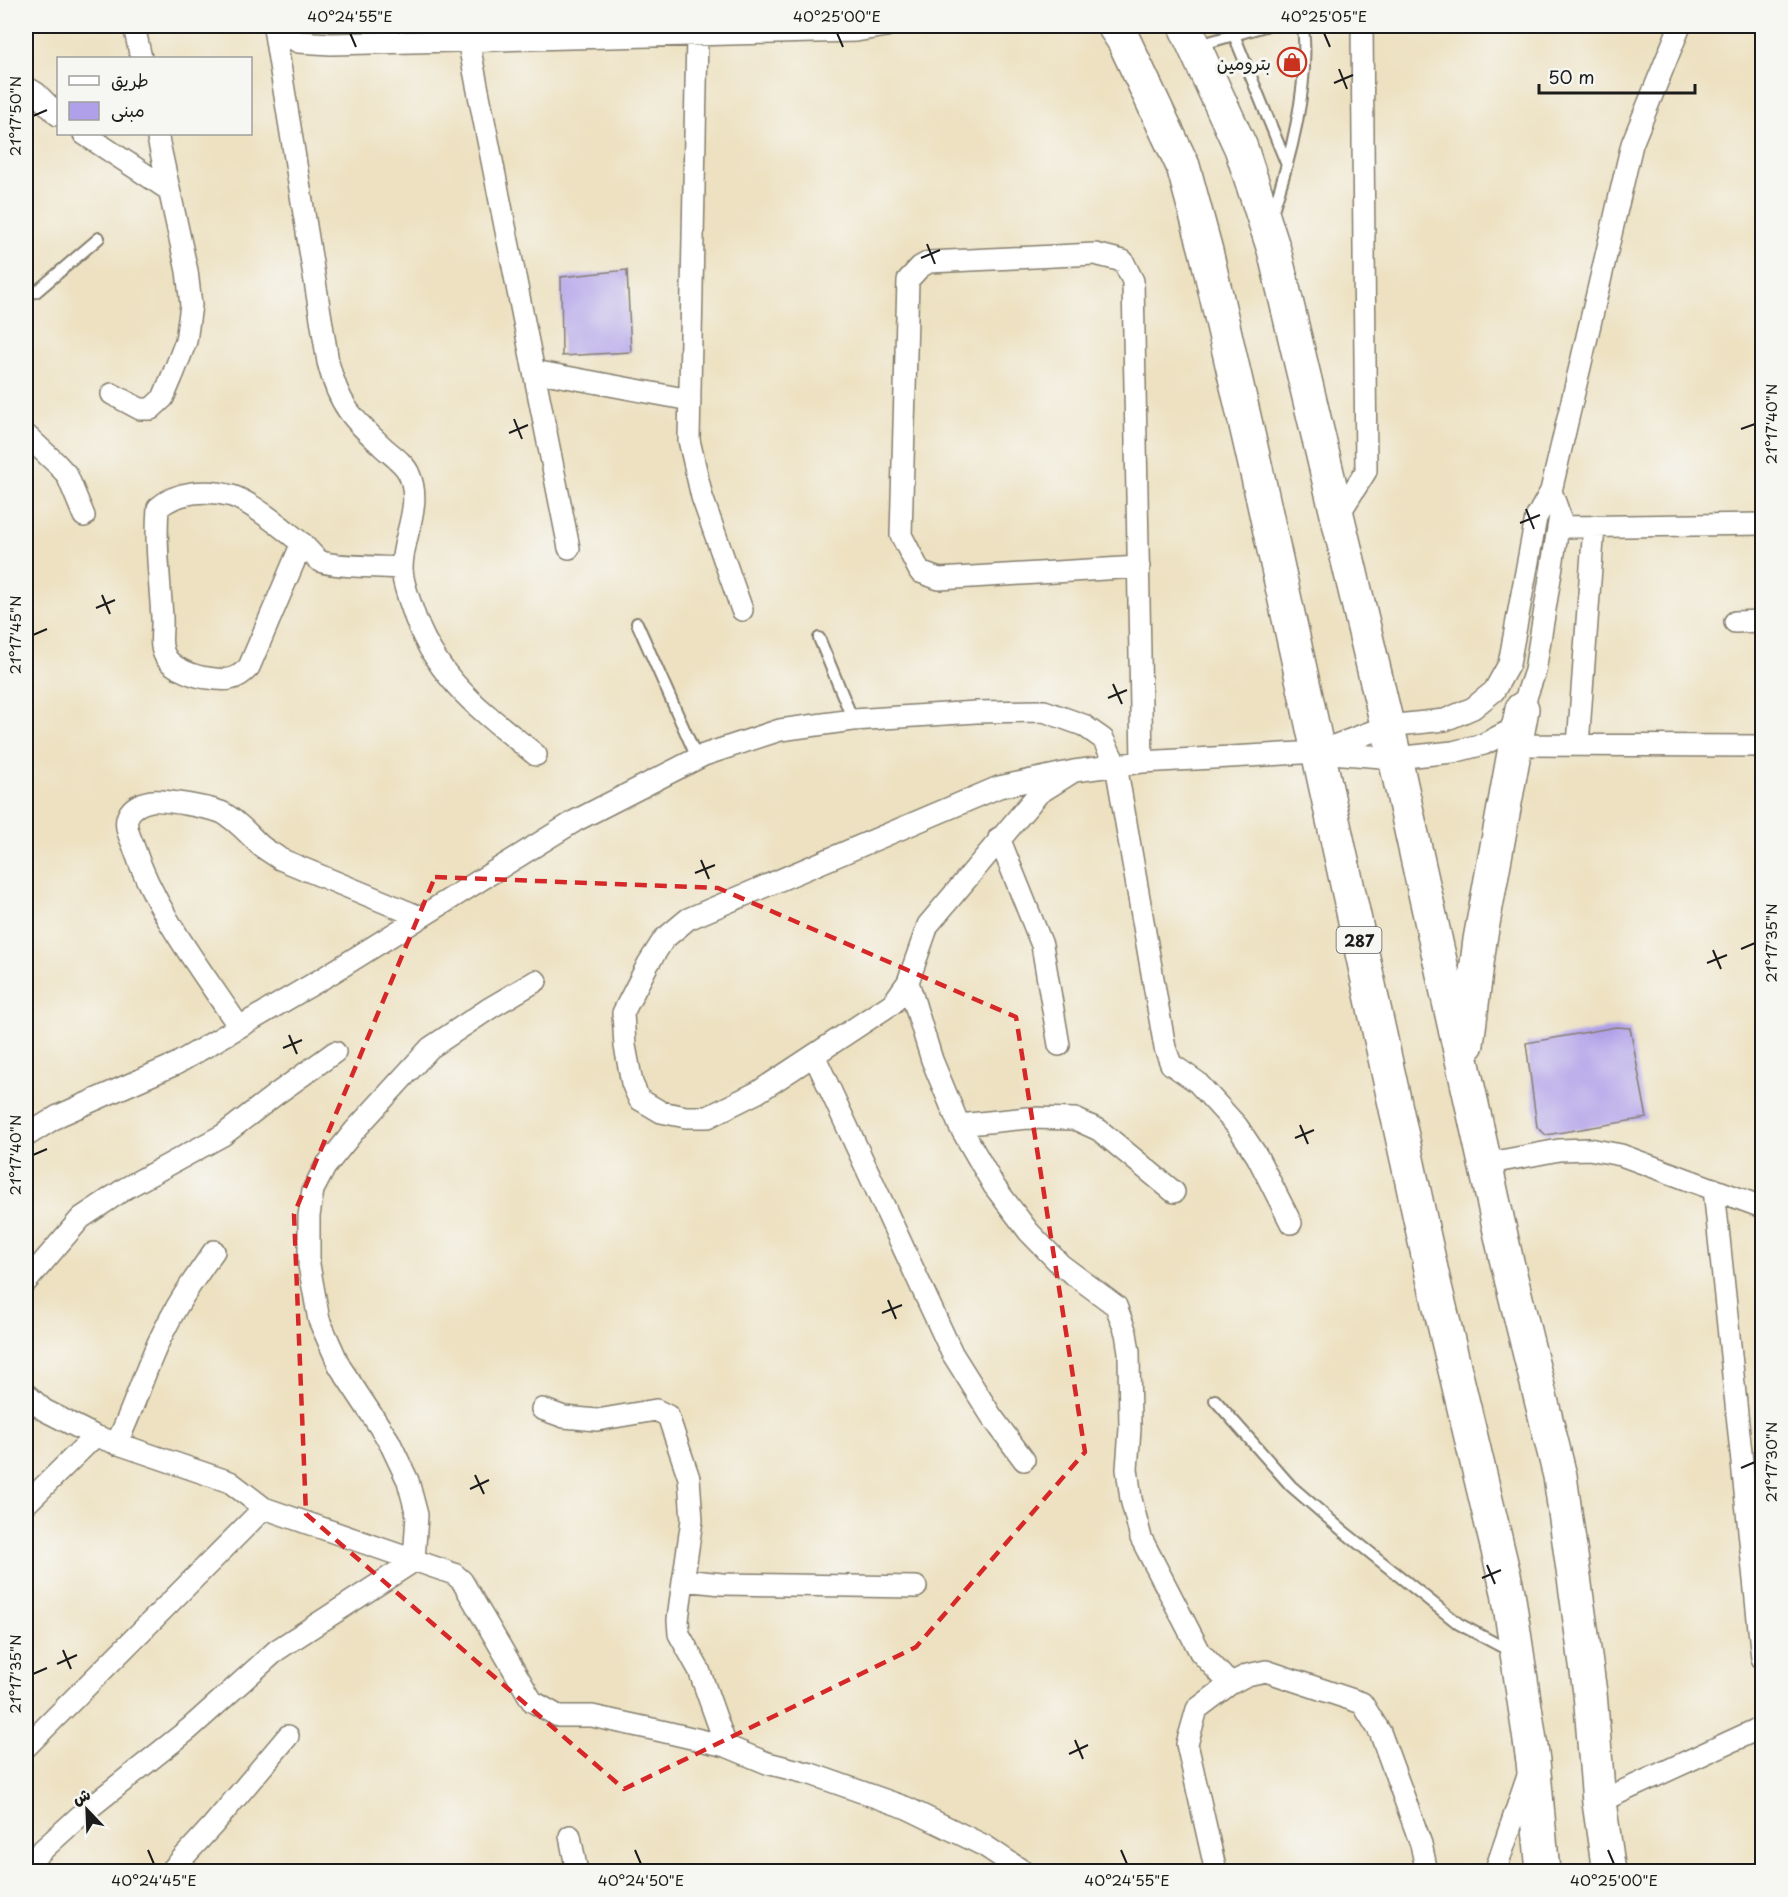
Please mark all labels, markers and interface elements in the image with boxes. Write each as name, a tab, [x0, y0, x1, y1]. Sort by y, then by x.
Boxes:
text: 40°24'55"E	[307, 4, 393, 27]
text: 40°25'00"E	[793, 4, 881, 27]
text: 40°25'05"E	[1281, 4, 1367, 27]
shop icon: بترومين	[1276, 46, 1308, 78]
place label: بترومين	[1217, 49, 1271, 76]
legend	[57, 57, 252, 135]
scale bar	[1539, 57, 1695, 95]
text: 50 m	[1548, 63, 1595, 90]
text: طريق	[111, 66, 149, 93]
text: 21°17'50"N	[3, 76, 26, 156]
text: مبنى	[111, 96, 145, 123]
text: 21°17'40"N	[1759, 384, 1782, 464]
text: 21°17'45"N	[3, 595, 26, 675]
text: 21°17'35"N	[1759, 903, 1782, 983]
road number: 287	[1336, 927, 1382, 953]
text: 21°17'40"N	[3, 1115, 26, 1195]
text: 21°17'30"N	[1759, 1421, 1782, 1503]
text: 21°17'35"N	[3, 1634, 26, 1714]
north arrow	[57, 1780, 117, 1840]
text: ش	[68, 1781, 94, 1810]
text: 40°24'45"E	[111, 1868, 197, 1891]
text: 40°24'50"E	[598, 1868, 684, 1891]
text: 40°24'55"E	[1084, 1868, 1170, 1891]
text: 40°25'00"E	[1570, 1868, 1658, 1891]

